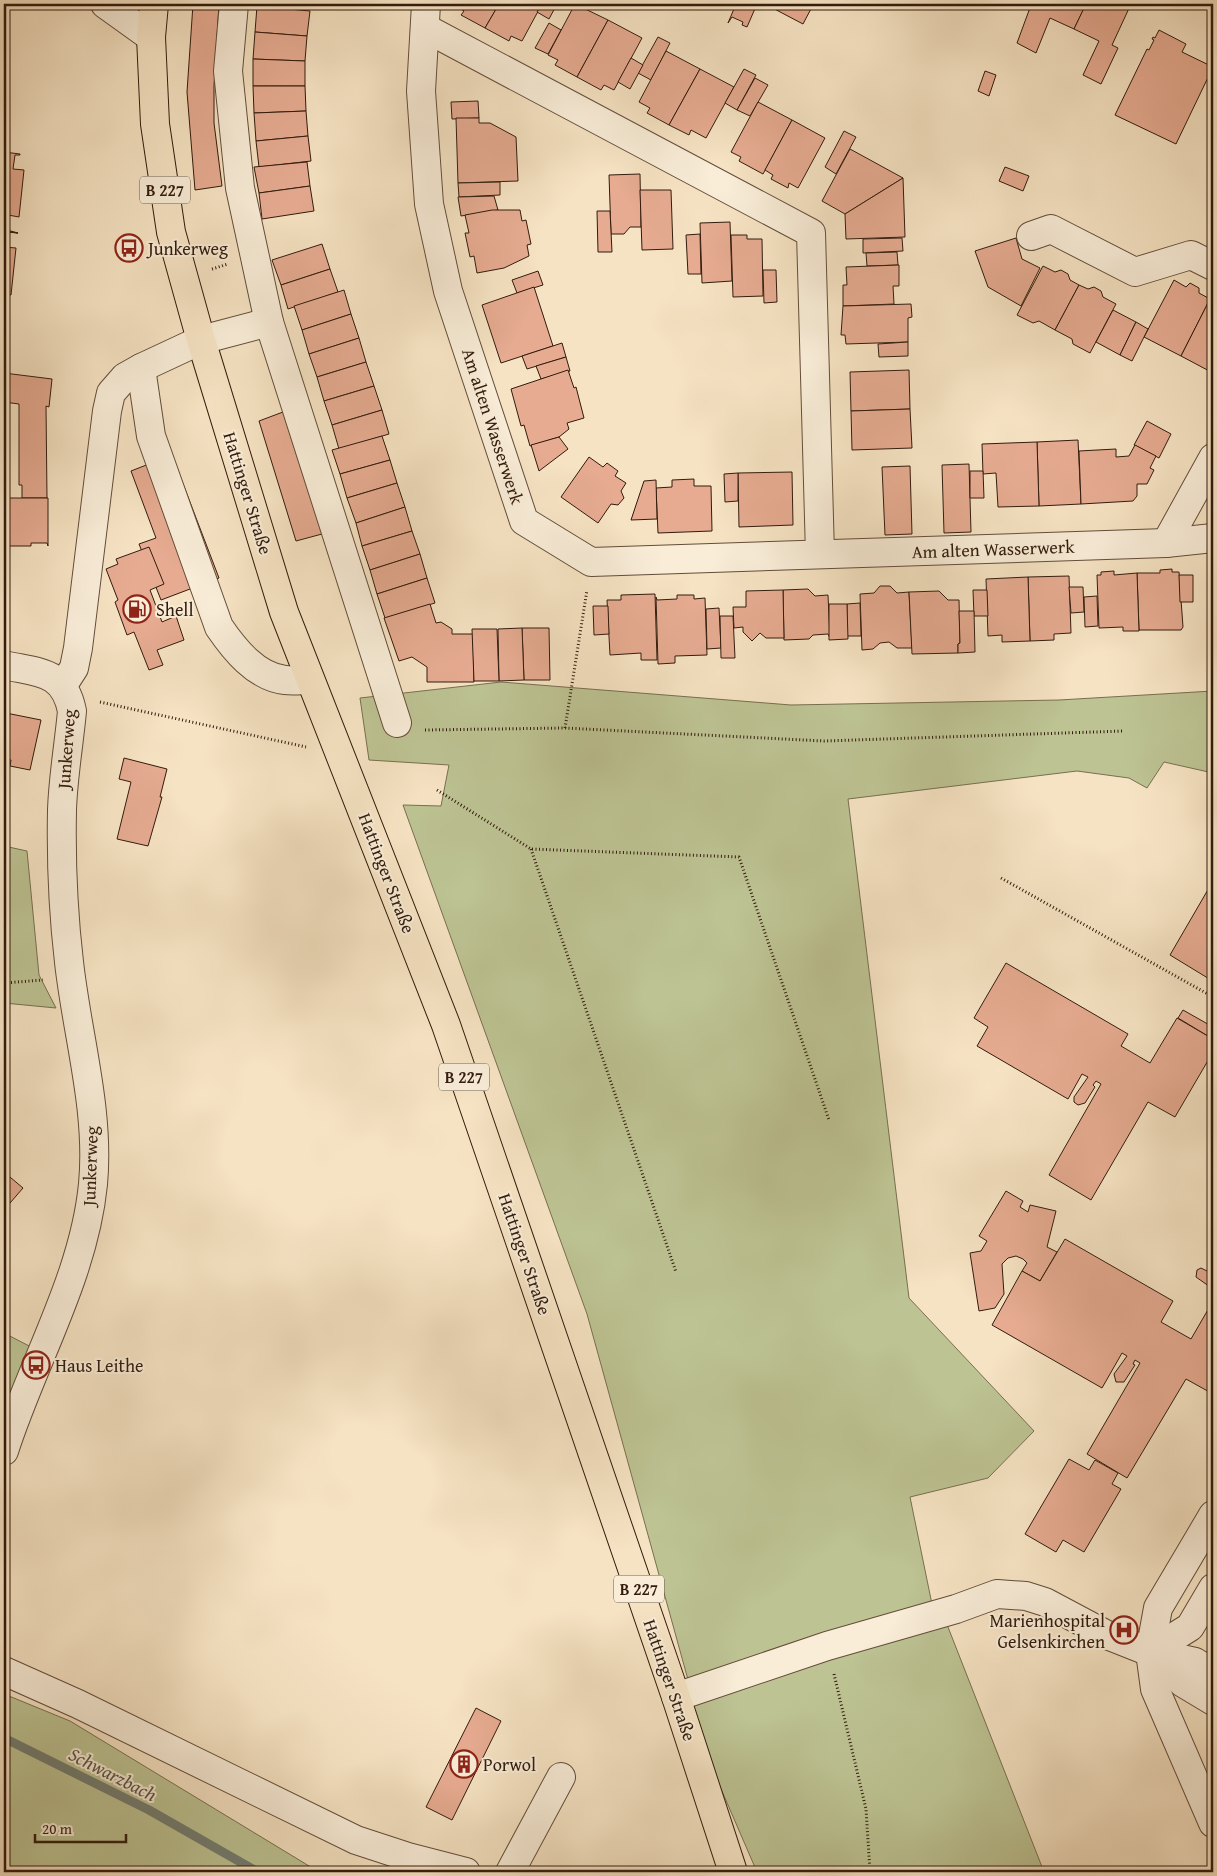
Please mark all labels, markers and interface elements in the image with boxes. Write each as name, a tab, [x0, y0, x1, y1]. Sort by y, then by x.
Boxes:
road number: B 227	[140, 176, 190, 204]
bus stop icon: Junkerweg	[114, 233, 144, 263]
place label: Junkerweg	[146, 235, 228, 262]
street label: Am alten Wasserwerk	[455, 344, 531, 508]
street label: Hattinger Straße	[217, 428, 279, 558]
street label: Am alten Wasserwerk	[911, 533, 1076, 565]
fuel station icon: Shell	[122, 594, 152, 624]
place label: Shell	[156, 596, 193, 623]
street label: Junkerweg	[50, 708, 82, 792]
street label: Hattinger Straße	[352, 809, 422, 937]
road number: B 227	[439, 1064, 489, 1090]
street label: Junkerweg	[75, 1126, 105, 1208]
street label: Hattinger Straße	[492, 1190, 558, 1318]
bus stop icon: Haus Leithe	[21, 1350, 51, 1380]
place label: Haus Leithe	[55, 1352, 143, 1379]
road number: B 227	[614, 1576, 664, 1602]
place label: Marienhospital Gelsenkirchen	[990, 1607, 1105, 1655]
hospital icon: Marienhospital Gelsenkirchen	[1109, 1615, 1139, 1645]
street label: Hattinger Straße	[637, 1616, 703, 1744]
water label: Schwarzbach	[64, 1740, 162, 1808]
building icon: Porwol	[449, 1749, 479, 1779]
place label: Porwol	[483, 1751, 536, 1778]
scale bar	[35, 1811, 126, 1843]
text: 20 m	[42, 1818, 73, 1839]

